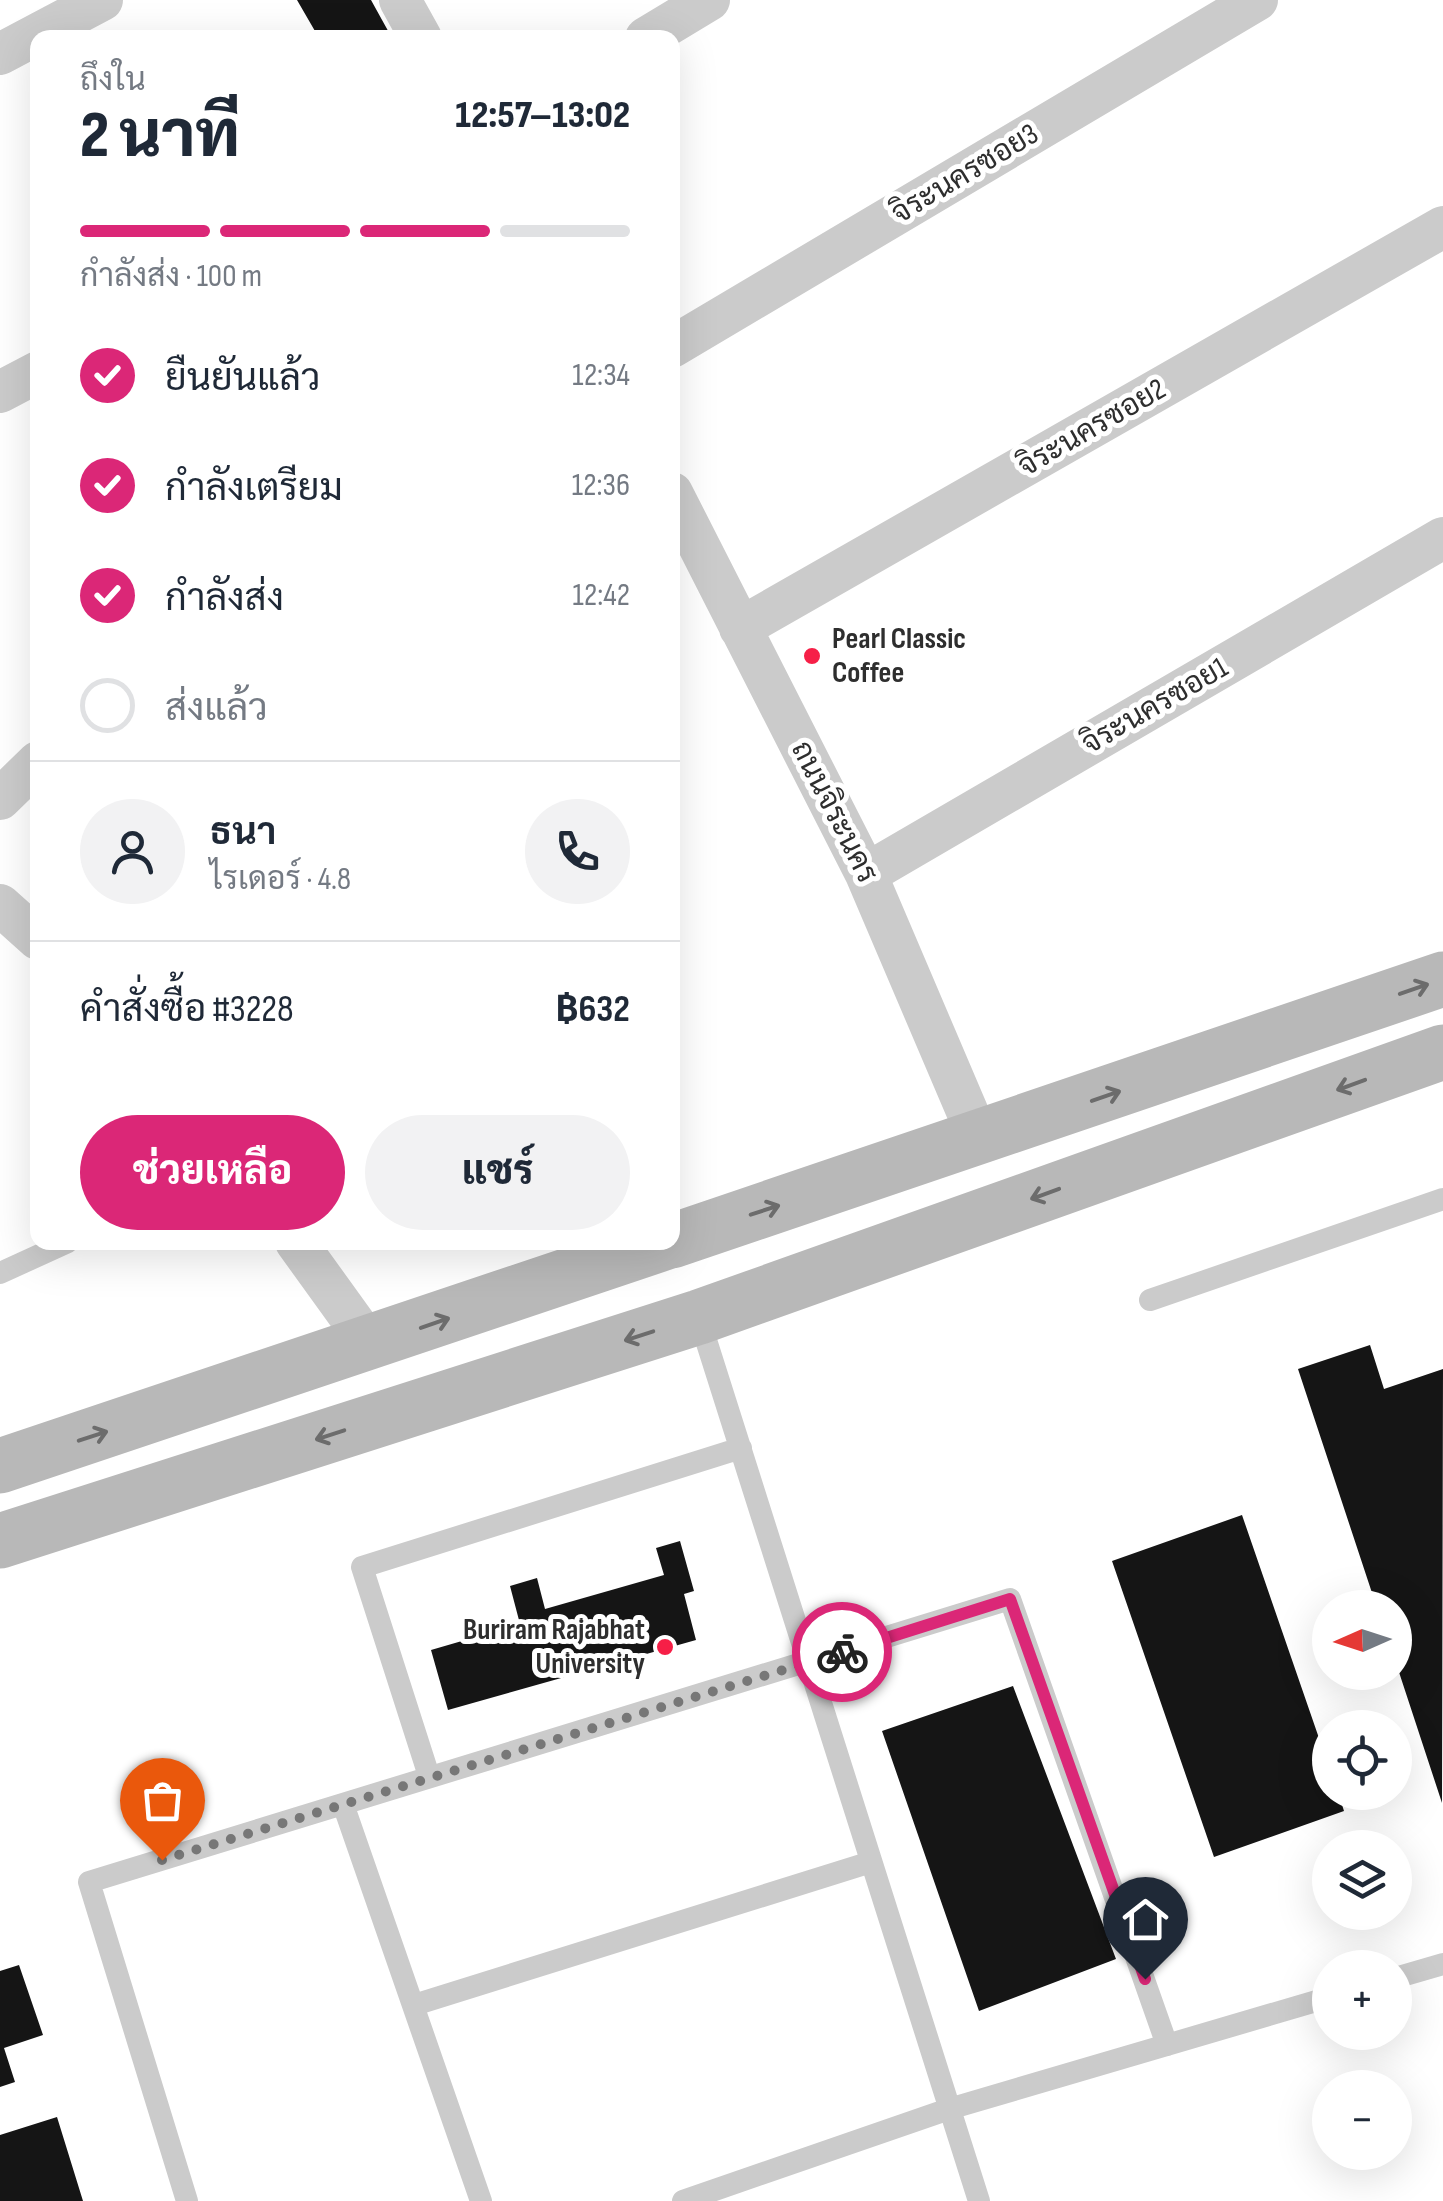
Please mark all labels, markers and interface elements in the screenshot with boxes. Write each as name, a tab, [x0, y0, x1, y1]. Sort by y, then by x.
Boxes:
text: ถึงใน	[80, 61, 146, 100]
text: 12:57–13:02	[455, 93, 630, 138]
text: 2 นาที	[80, 98, 240, 176]
street label: จิระนครซอย3	[885, 116, 1045, 232]
text: กำลังส่ง · 100 m	[80, 257, 262, 296]
icon: check	[80, 348, 135, 403]
text: ยืนยันแล้ว	[165, 356, 320, 401]
text: 12:34	[572, 356, 630, 395]
street label: จิระนครซอย2	[1012, 371, 1172, 485]
icon: check	[80, 458, 135, 513]
text: กำลังเตรียม	[165, 466, 343, 511]
text: 12:36	[572, 466, 630, 505]
icon: check	[80, 568, 135, 623]
text: กำลังส่ง	[165, 576, 284, 621]
text: 12:42	[572, 576, 630, 615]
place label: Pearl Classic Coffee	[832, 621, 966, 691]
marker: Pearl Classic Coffee	[801, 645, 823, 667]
street label: จิระนครซอย1	[1076, 649, 1235, 762]
text: ส่งแล้ว	[165, 686, 268, 731]
street label: ถนนจิระนคร	[783, 735, 885, 889]
button: person	[80, 799, 185, 904]
button: phone	[525, 799, 630, 904]
text: ธนา	[210, 810, 276, 855]
text: ไรเดอร์ · 4.8	[210, 860, 351, 899]
one-way arrow	[1397, 979, 1429, 997]
text: คำสั่งซื้อ #3228	[80, 987, 294, 1032]
text: ฿632	[555, 987, 630, 1032]
one-way arrow	[1337, 1077, 1368, 1095]
one-way arrow	[1090, 1085, 1122, 1103]
button: ช่วยเหลือ	[80, 1115, 345, 1230]
button: แชร์	[365, 1115, 630, 1230]
one-way arrow	[1030, 1186, 1061, 1204]
one-way arrow	[749, 1200, 780, 1218]
one-way arrow	[418, 1313, 450, 1331]
one-way arrow	[624, 1328, 655, 1346]
one-way arrow	[76, 1426, 108, 1444]
one-way arrow	[314, 1428, 346, 1446]
north arrow	[1312, 1590, 1412, 1690]
map controls	[1312, 1590, 1412, 2170]
courier	[792, 1602, 892, 1702]
place label: Buriram Rajabhat University	[463, 1612, 646, 1682]
icon: bike	[815, 1625, 870, 1680]
marker: Buriram Rajabhat University	[654, 1636, 676, 1658]
button: locate	[1312, 1710, 1412, 1810]
pin	[120, 1758, 205, 1861]
icon: bag	[135, 1773, 190, 1828]
button: layers	[1312, 1830, 1412, 1930]
pin	[1103, 1877, 1188, 1980]
icon: home	[1118, 1892, 1173, 1947]
button: +	[1312, 1950, 1412, 2050]
button: −	[1312, 2070, 1412, 2170]

